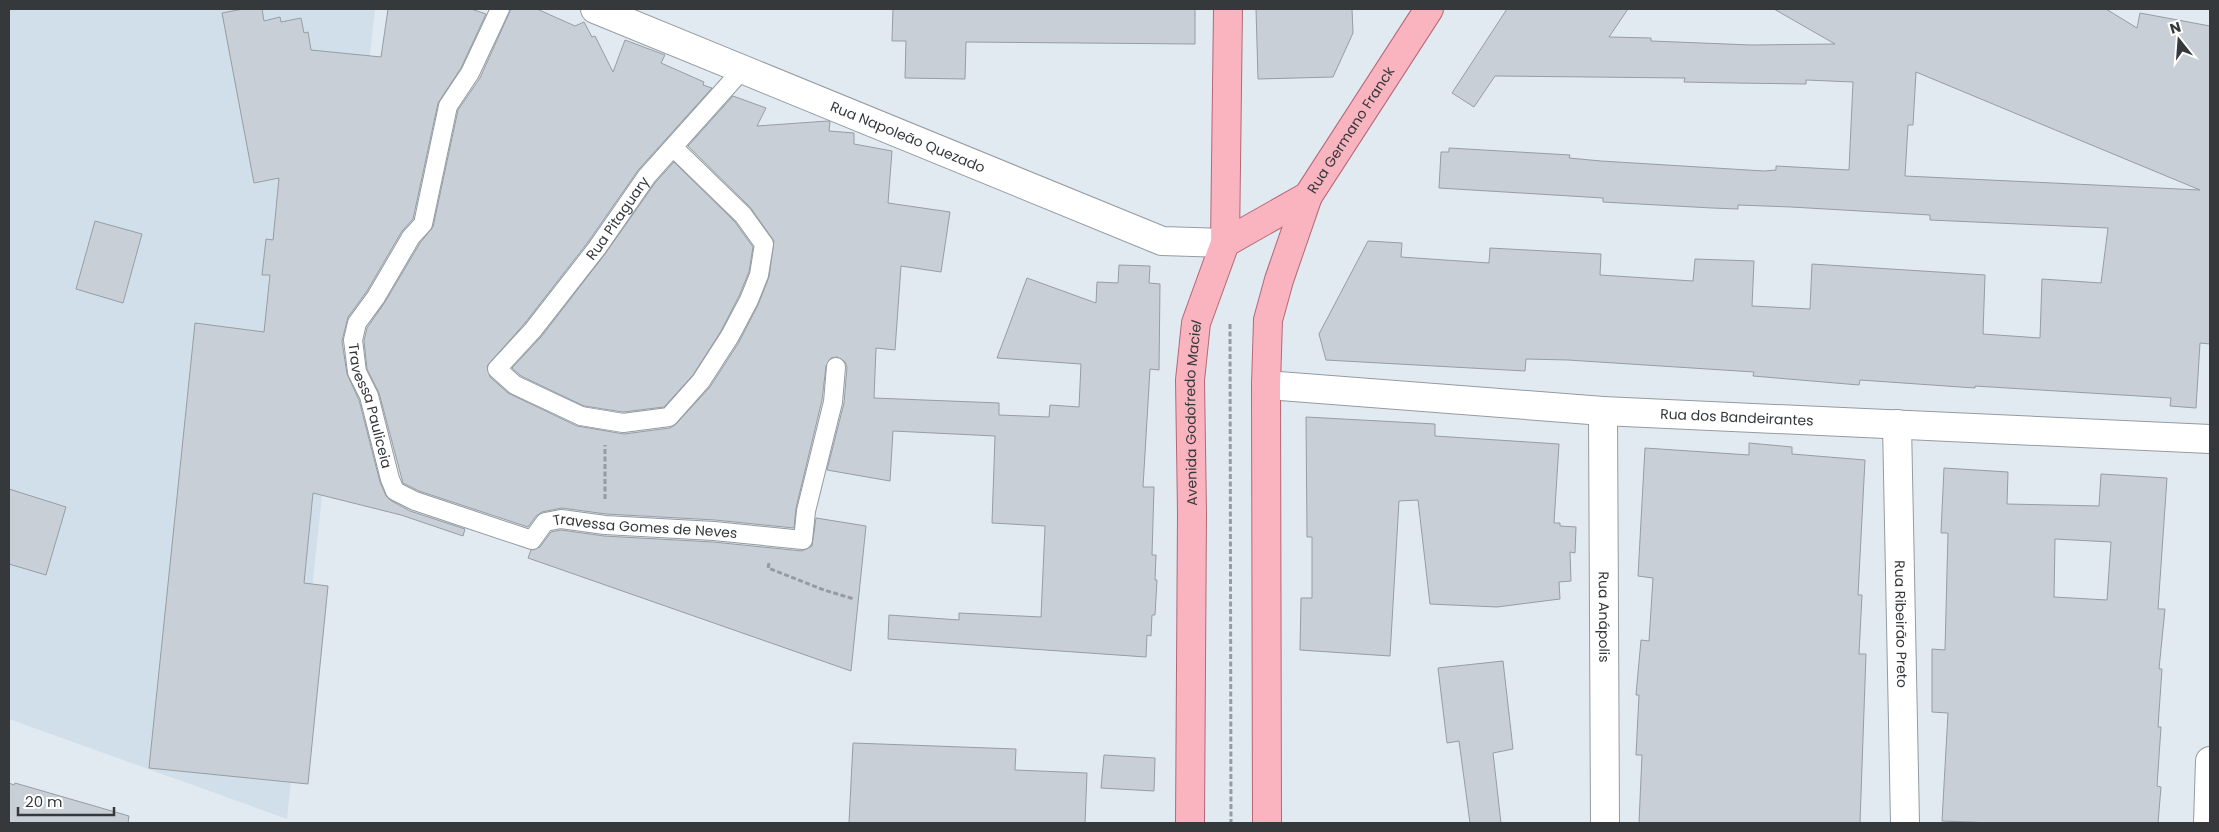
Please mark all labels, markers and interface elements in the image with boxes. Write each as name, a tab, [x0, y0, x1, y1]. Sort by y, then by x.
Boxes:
north arrow	[2154, 15, 2204, 65]
text: N	[2167, 16, 2183, 39]
street label: Rua Germano Franck	[1302, 62, 1400, 197]
street label: Rua Napoleão Quezado	[827, 96, 988, 178]
street label: Rua Pitaguary	[581, 172, 654, 264]
street label: Avenida Godofredo Maciel	[1180, 317, 1206, 506]
street label: Travessa Pauliceia	[343, 342, 397, 470]
street label: Rua dos Bandeirantes	[1660, 404, 1814, 431]
street label: Travessa Gomes de Neves	[551, 509, 738, 543]
street label: Rua Ribeirão Preto	[1890, 560, 1912, 688]
street label: Rua Anápolis	[1594, 571, 1614, 663]
scale bar	[18, 784, 114, 816]
text: 20 m	[25, 791, 63, 812]

